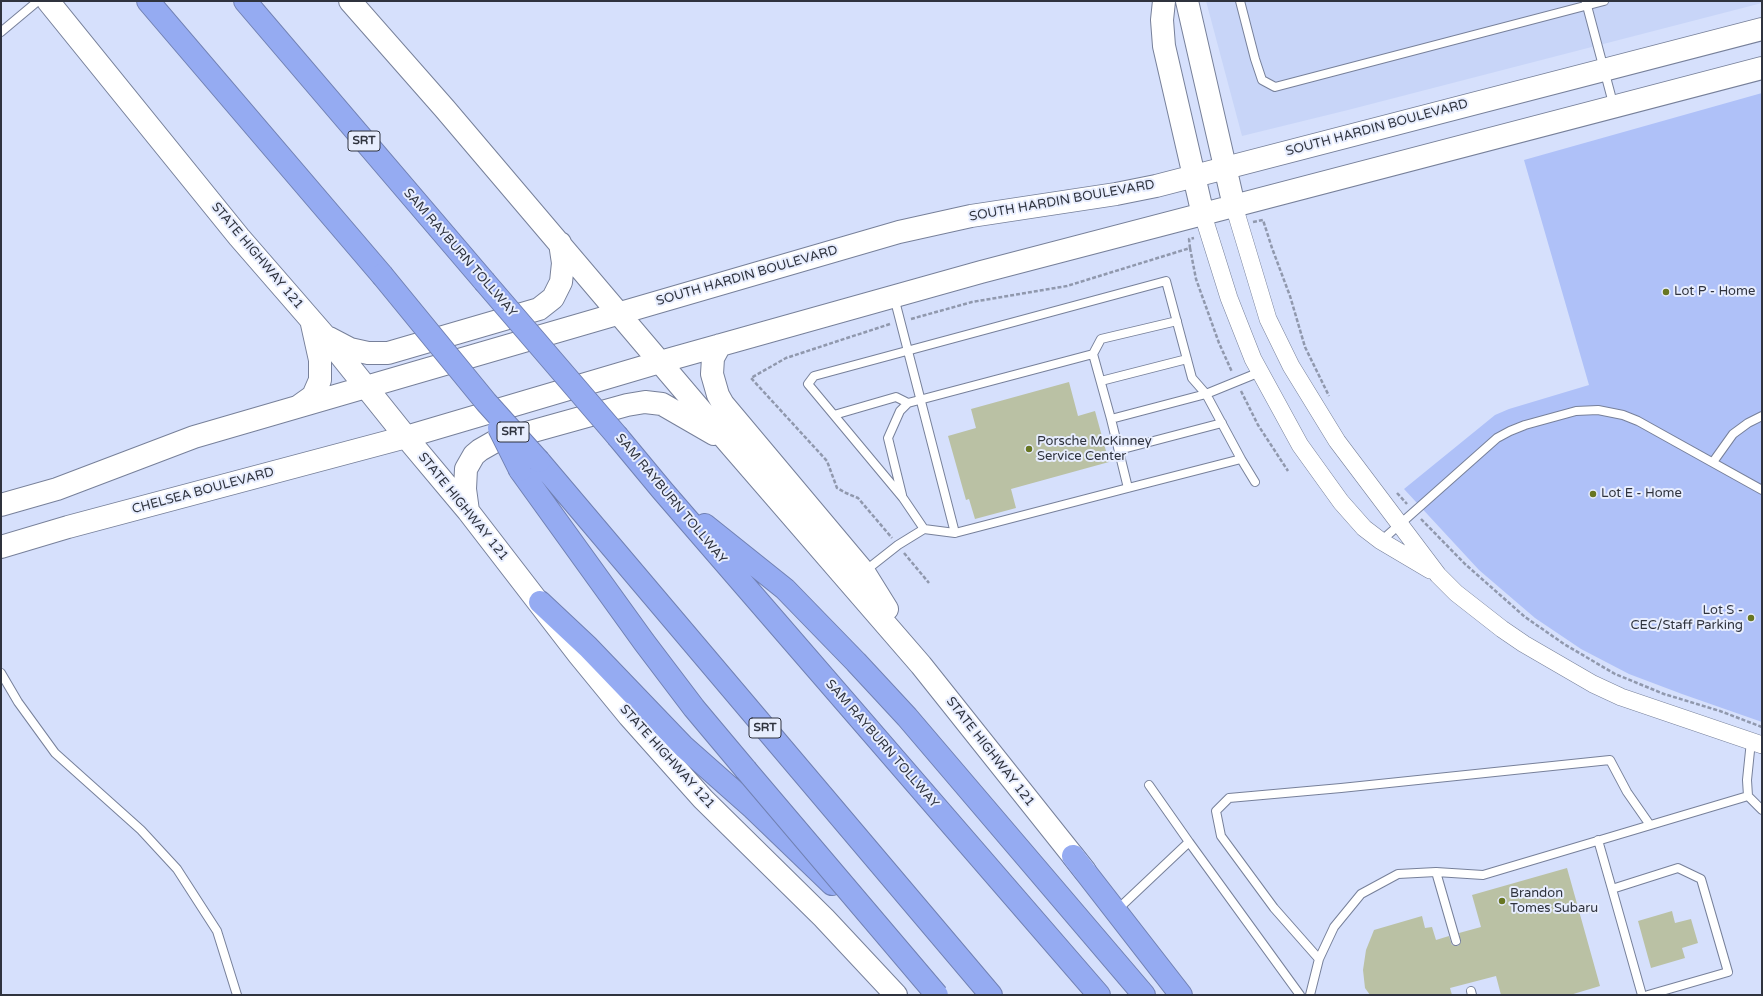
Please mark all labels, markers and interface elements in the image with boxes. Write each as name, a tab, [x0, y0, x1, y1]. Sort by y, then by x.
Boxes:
street label: SOUTH HARDIN BOULEVARD	[1284, 96, 1470, 160]
road number: SRT	[348, 131, 380, 151]
street label: SOUTH HARDIN BOULEVARD	[968, 177, 1156, 225]
street label: SAM RAYBURN TOLLWAY	[400, 186, 520, 320]
street label: STATE HIGHWAY 121	[208, 199, 306, 313]
street label: SOUTH HARDIN BOULEVARD	[655, 243, 839, 309]
place label: Lot P - Home	[1674, 284, 1755, 300]
marker: Lot P - Home	[1661, 287, 1671, 297]
road number: SRT	[497, 422, 529, 442]
street label: SAM RAYBURN TOLLWAY	[612, 431, 730, 567]
place label: Porsche McKinney Service Center	[1037, 434, 1152, 465]
marker: Porsche McKinney Service Center	[1024, 444, 1034, 454]
street label: STATE HIGHWAY 121	[415, 450, 511, 564]
street label: CHELSEA BOULEVARD	[130, 465, 276, 517]
place label: Lot E - Home	[1601, 486, 1682, 502]
marker: Lot E - Home	[1588, 489, 1598, 499]
place label: Lot S - CEC/Staff Parking	[1631, 603, 1743, 634]
marker: Lot S - CEC/Staff Parking	[1746, 613, 1756, 623]
street label: SAM RAYBURN TOLLWAY	[822, 677, 942, 811]
street label: STATE HIGHWAY 121	[942, 694, 1038, 810]
street label: STATE HIGHWAY 121	[616, 702, 718, 812]
road number: SRT	[749, 718, 781, 738]
place label: Brandon Tomes Subaru	[1510, 886, 1598, 917]
marker: Brandon Tomes Subaru	[1497, 896, 1507, 906]

